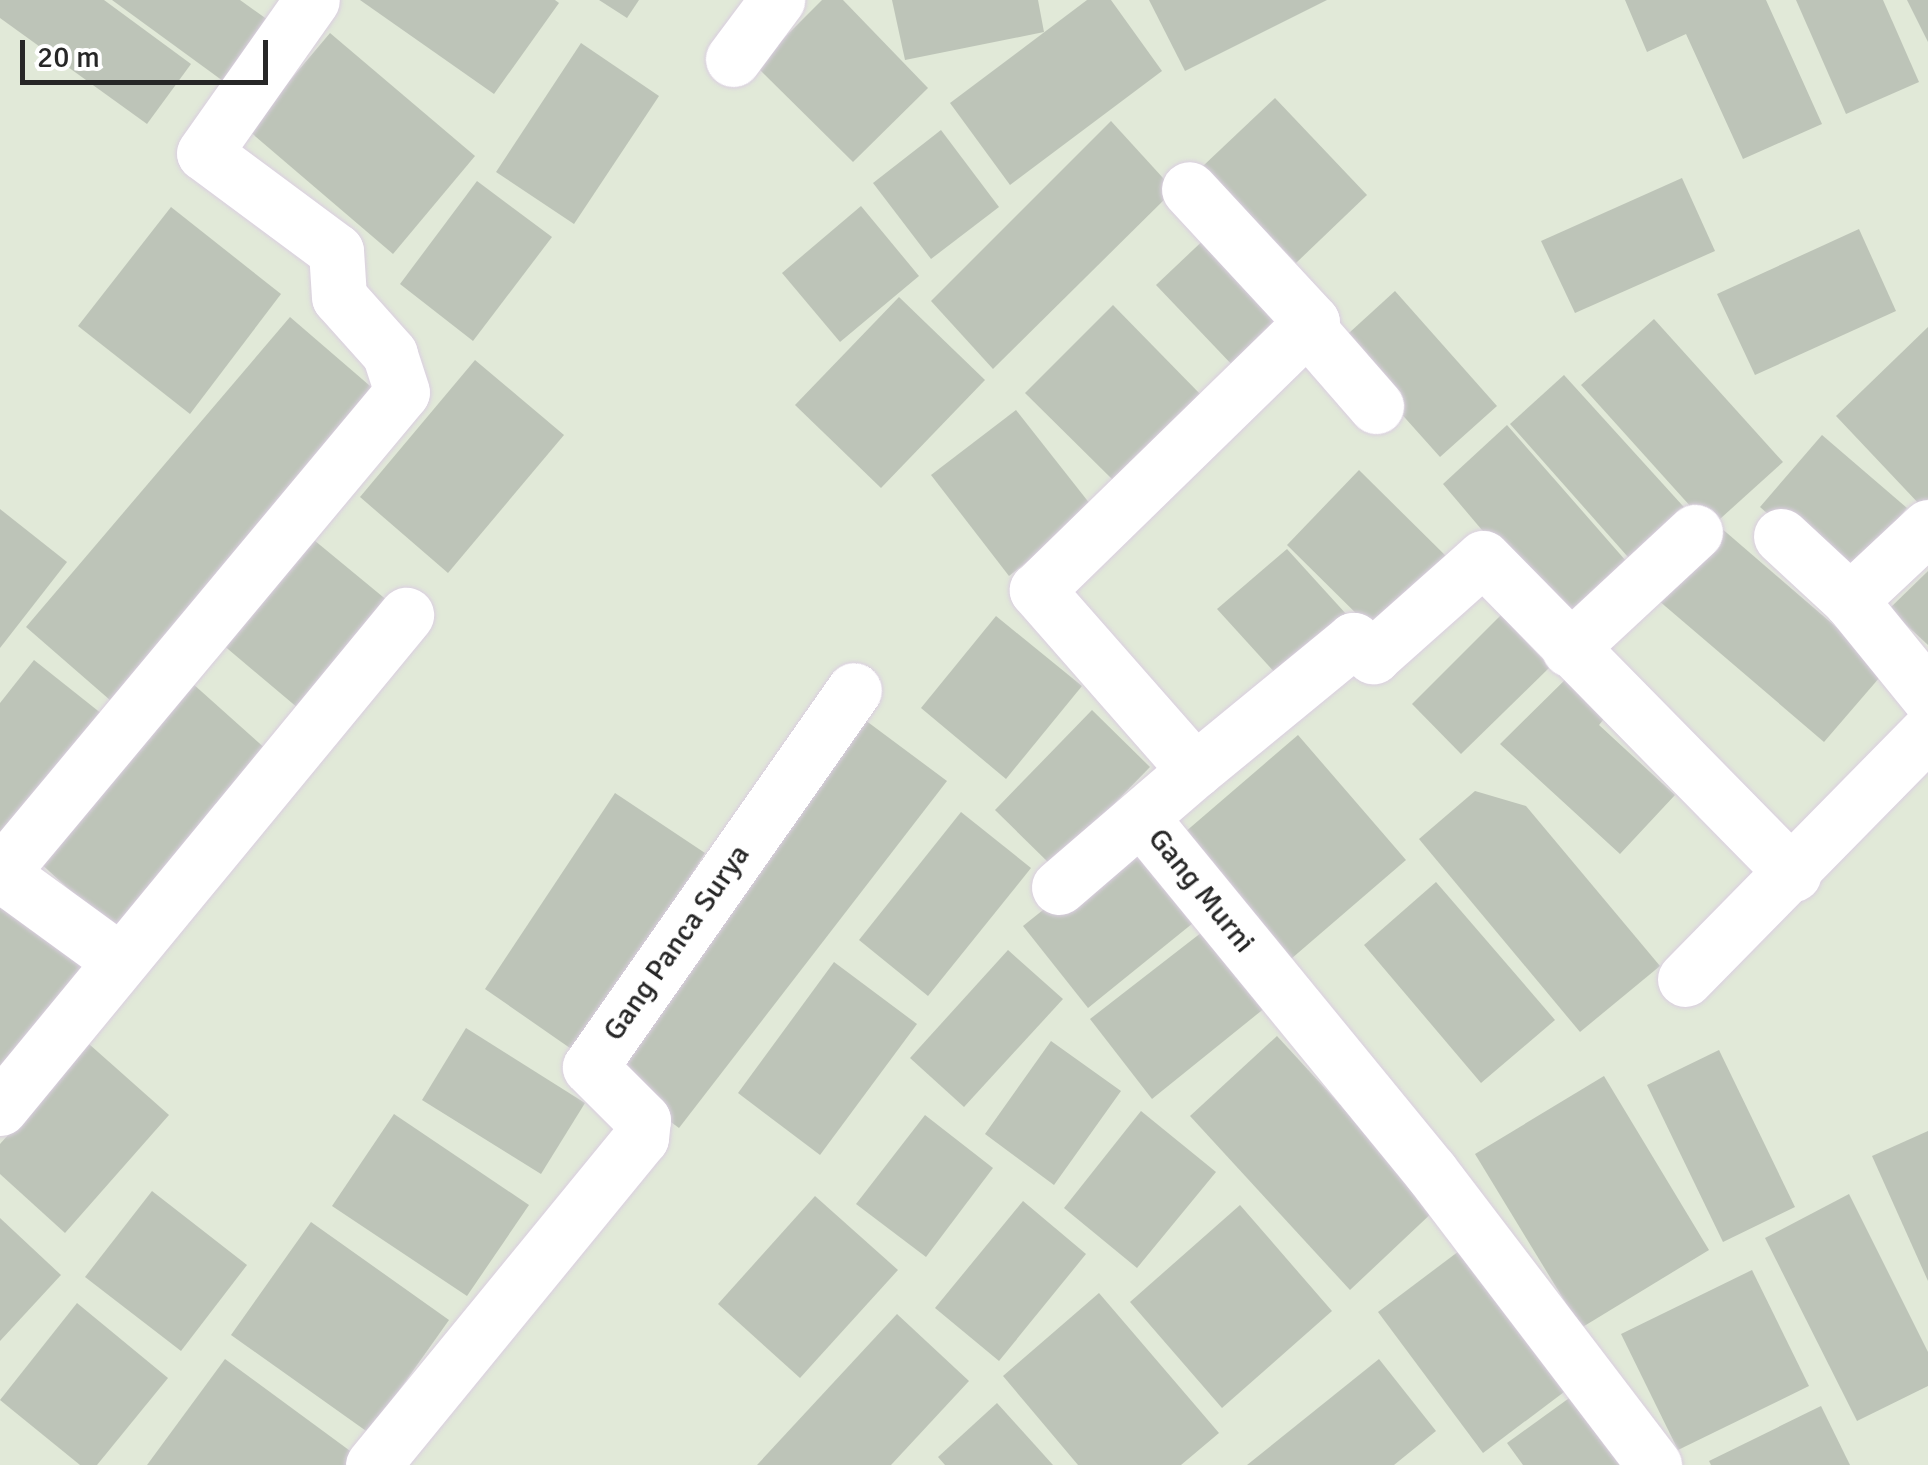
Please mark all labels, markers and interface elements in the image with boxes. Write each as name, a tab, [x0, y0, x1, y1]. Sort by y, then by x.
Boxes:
scale bar	[25, 20, 272, 82]
text: 20 m	[37, 39, 100, 76]
street label: Gang Murni	[1140, 822, 1262, 960]
street label: Gang Panca Surya	[596, 838, 758, 1048]

